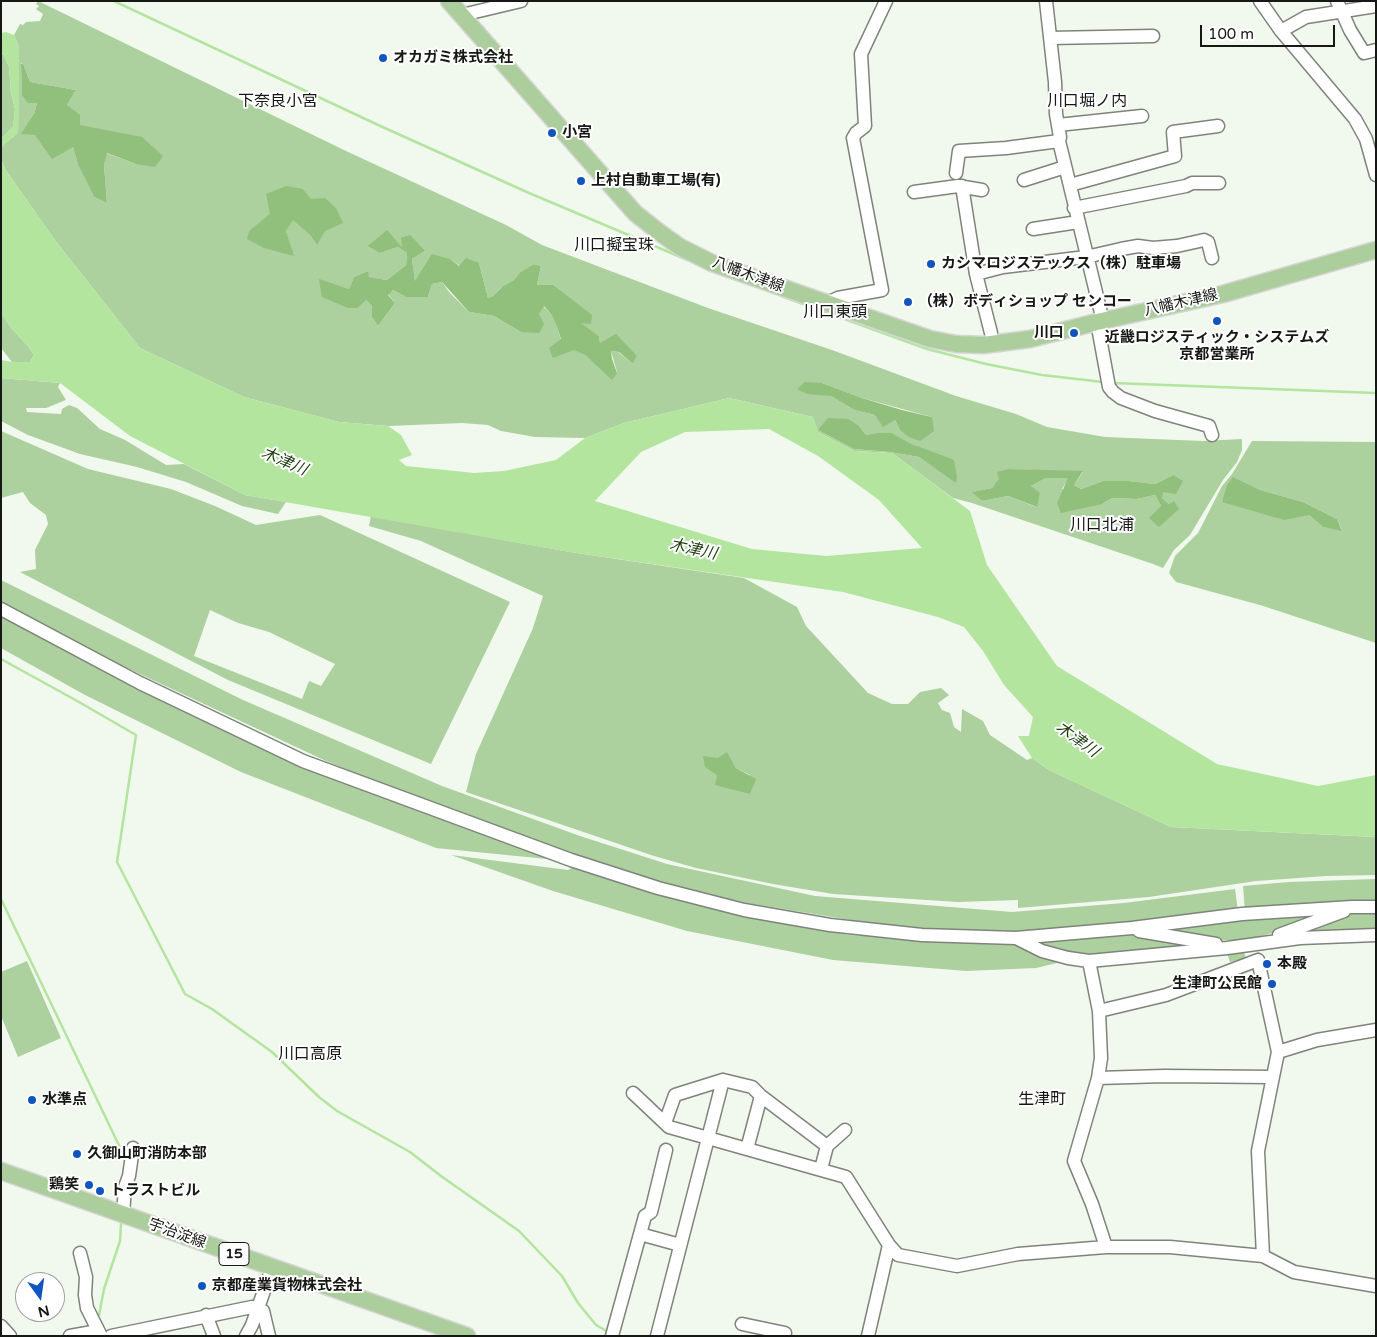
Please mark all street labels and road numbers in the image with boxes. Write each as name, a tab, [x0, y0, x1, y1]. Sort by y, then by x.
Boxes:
street label: 八幡木津線	[710, 254, 786, 296]
street label: 八幡木津線	[1142, 286, 1220, 320]
street label: 宇治淀線	[146, 1215, 208, 1253]
road number: 15	[219, 1242, 249, 1266]

